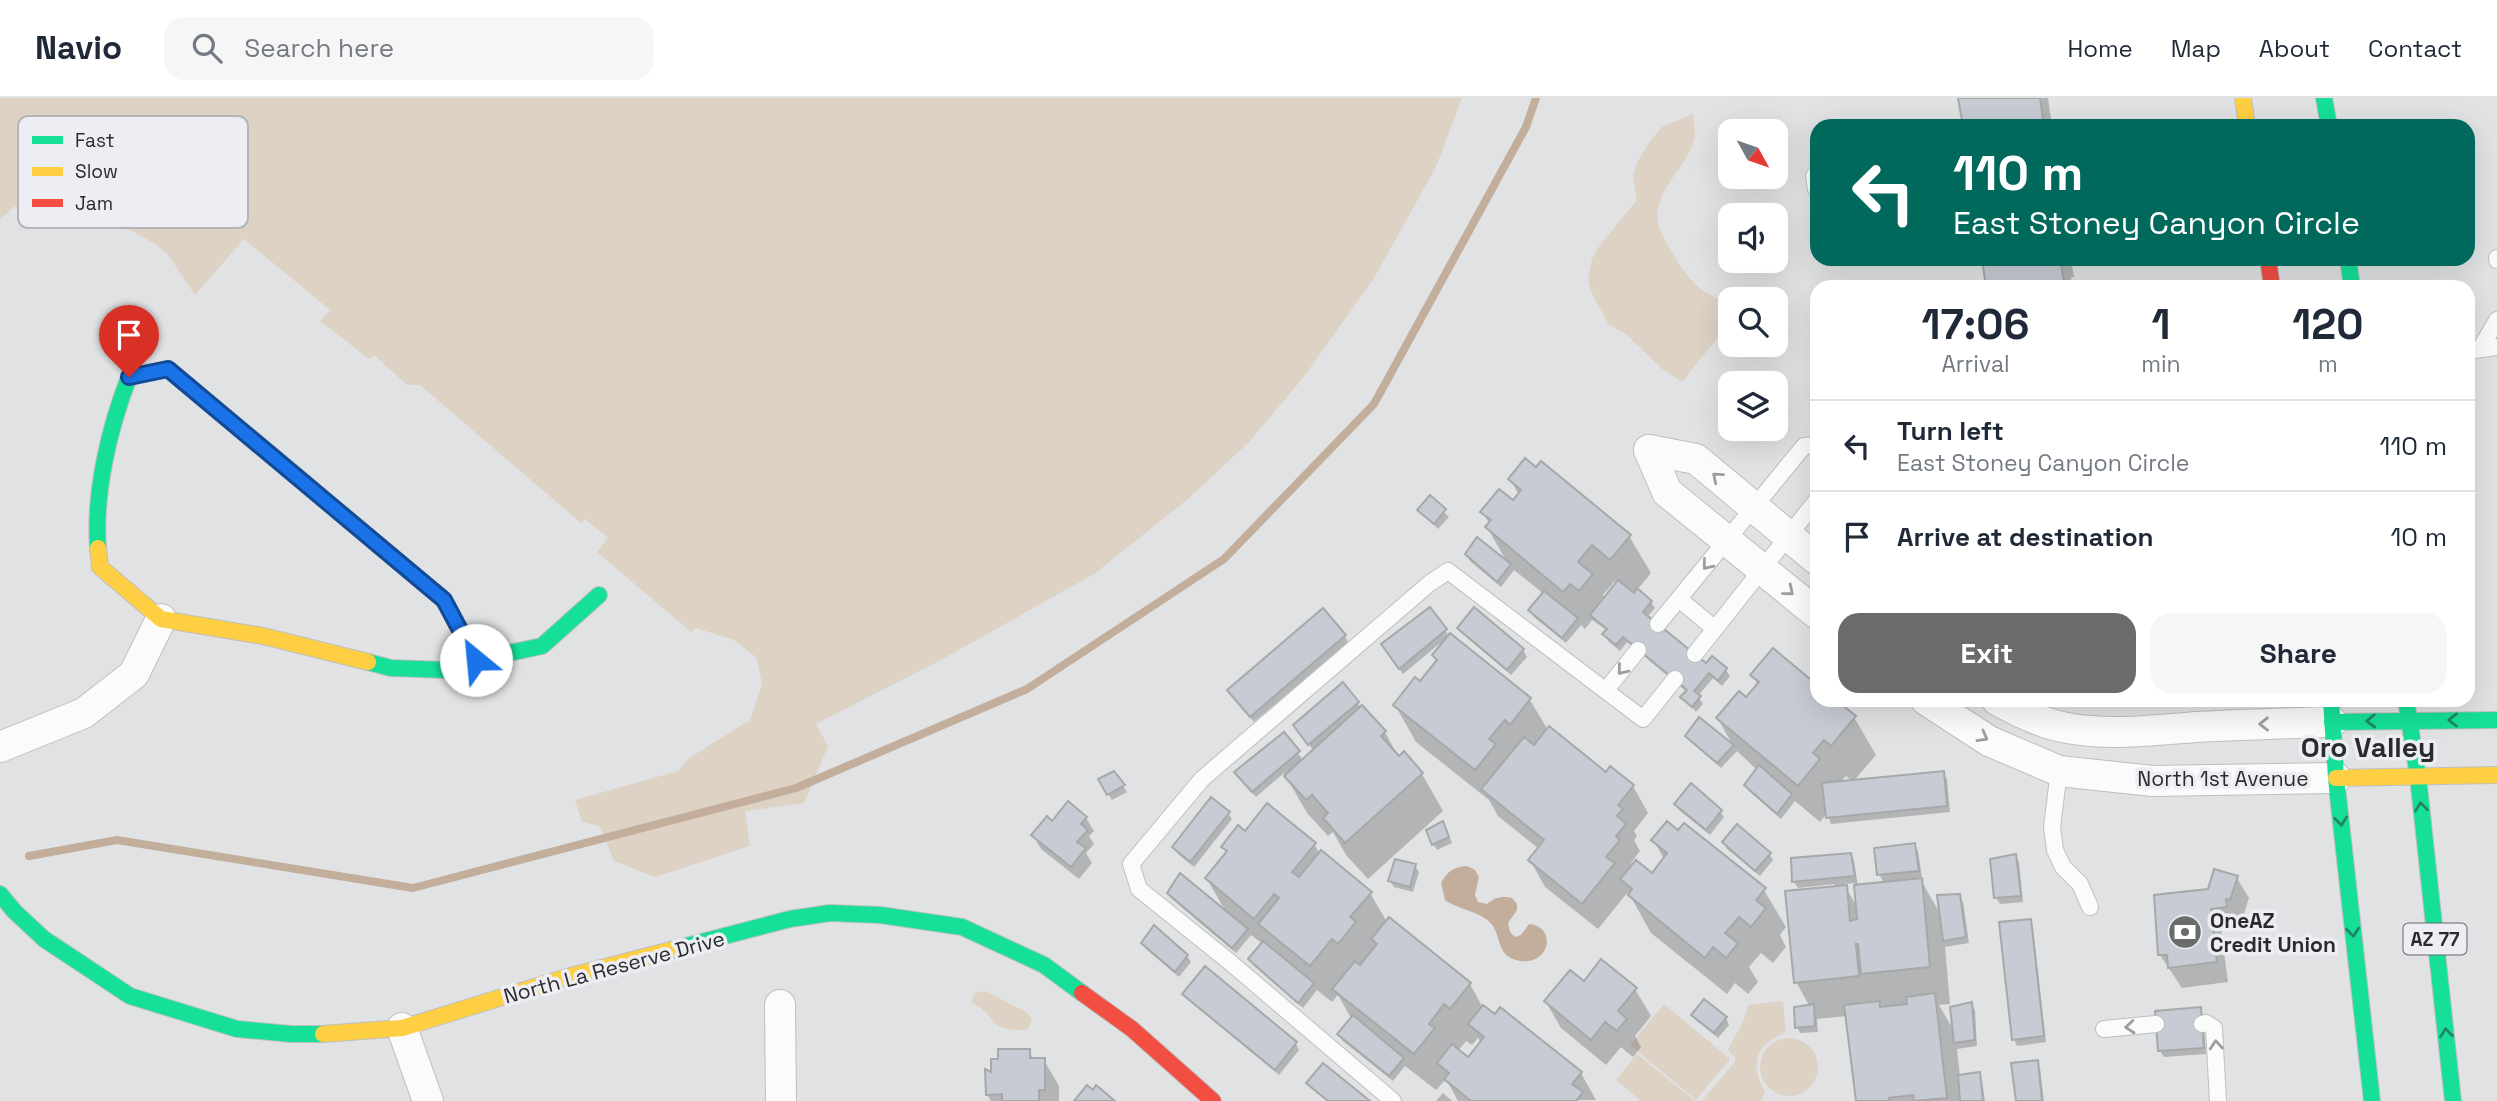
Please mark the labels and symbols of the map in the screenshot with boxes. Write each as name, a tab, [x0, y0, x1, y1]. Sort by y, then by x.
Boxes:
legend	[18, 116, 248, 228]
north arrow	[1718, 119, 1788, 189]
text: Fast	[75, 128, 115, 153]
text: Slow	[75, 159, 118, 184]
text: Jam	[75, 191, 113, 216]
pin	[99, 305, 159, 377]
one-way arrow	[1713, 473, 1726, 485]
one-way arrow	[1703, 557, 1715, 570]
one-way arrow	[1782, 583, 1794, 596]
position arrow	[439, 623, 513, 697]
one-way arrow	[1617, 662, 1630, 674]
one-way arrow	[2447, 712, 2458, 728]
one-way arrow	[2365, 713, 2375, 729]
one-way arrow	[2258, 716, 2269, 732]
one-way arrow	[1976, 729, 1988, 742]
district label: Oro Valley	[2301, 729, 2435, 765]
street label: North 1st Avenue	[2137, 765, 2309, 792]
one-way arrow	[2414, 801, 2429, 812]
one-way arrow	[2334, 815, 2349, 827]
place label: OneAZ Credit Union	[2210, 907, 2336, 958]
bank icon: OneAZ Credit Union	[2166, 913, 2204, 951]
street label: North La Reserve Drive	[500, 924, 728, 1010]
road number: AZ 77	[2404, 924, 2466, 954]
one-way arrow	[2345, 927, 2360, 938]
one-way arrow	[2124, 1019, 2135, 1034]
one-way arrow	[2438, 1027, 2453, 1039]
one-way arrow	[2209, 1039, 2224, 1050]

